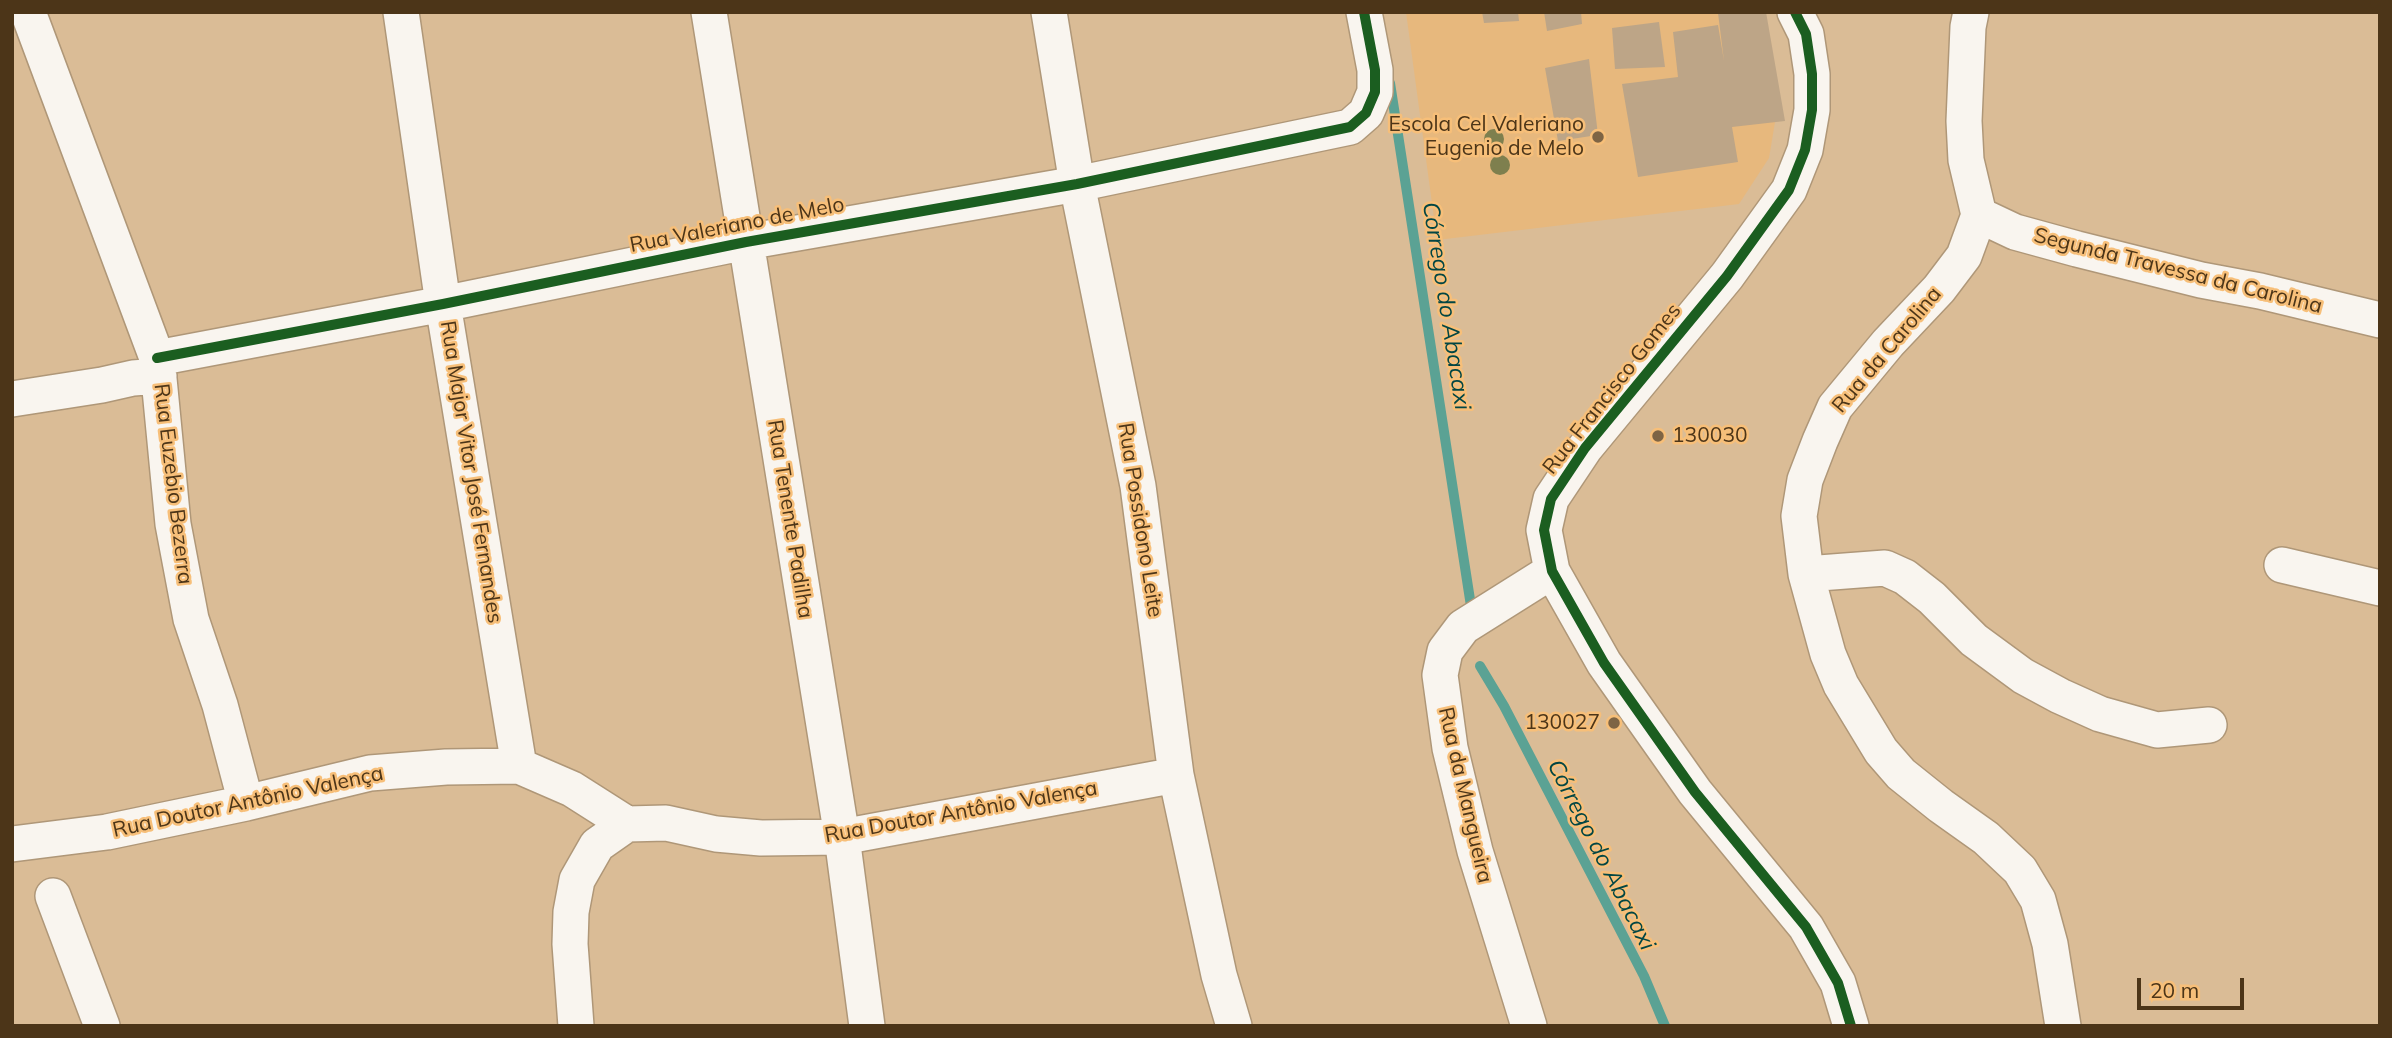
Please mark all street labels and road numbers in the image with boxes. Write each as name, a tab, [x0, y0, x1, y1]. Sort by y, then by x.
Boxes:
street label: Rua Valeriano de Melo	[628, 192, 846, 258]
street label: Segunda Travessa da Carolina	[2031, 223, 2325, 319]
street label: Rua da Carolina	[1827, 282, 1947, 418]
street label: Rua Francisco Gomes	[1537, 299, 1687, 479]
street label: Rua Major Vitor José Fernandes	[435, 319, 507, 625]
street label: Rua Euzebio Bezerra	[148, 382, 198, 586]
street label: Rua Tenente Padilha	[762, 418, 818, 620]
street label: Rua Possidono Leite	[1112, 421, 1168, 619]
street label: Rua da Mangueira	[1433, 705, 1497, 885]
street label: Rua Doutor Antônio Valença	[110, 761, 386, 843]
street label: Rua Doutor Antônio Valença	[823, 776, 1099, 848]

